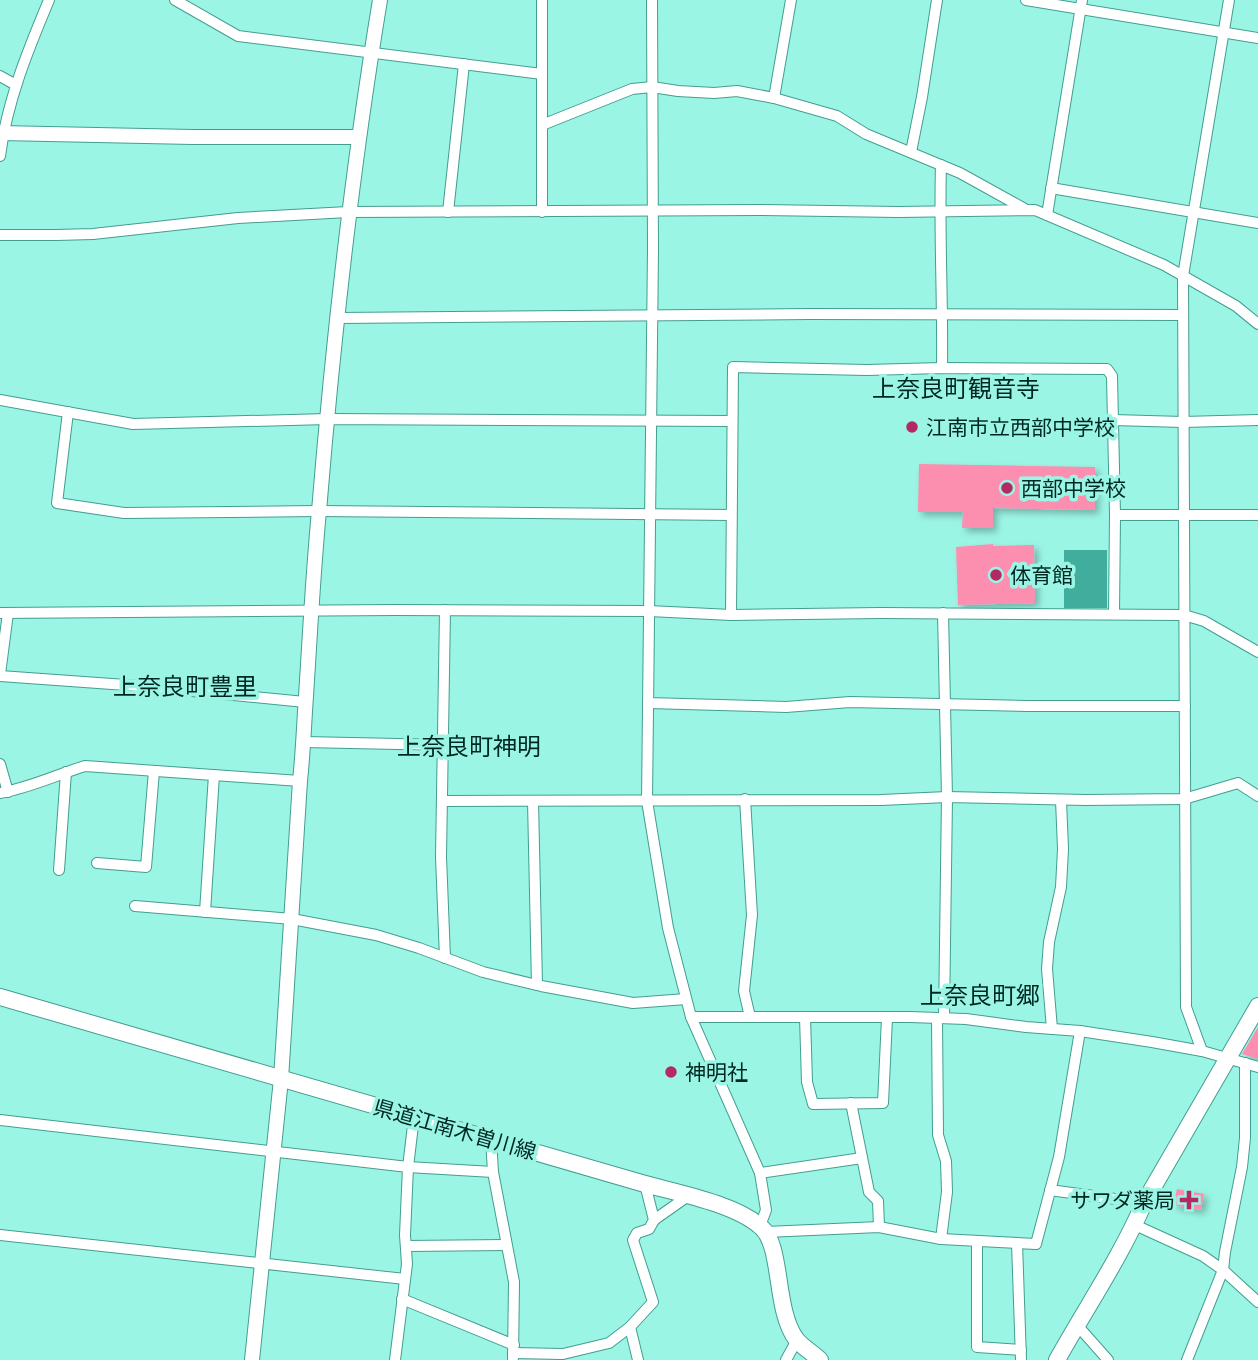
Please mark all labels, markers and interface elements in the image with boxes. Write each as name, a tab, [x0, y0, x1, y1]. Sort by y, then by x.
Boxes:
district label: 上奈良町観音寺	[872, 372, 1040, 404]
place label: 江南市立西部中学校	[926, 413, 1115, 441]
marker: 江南市立西部中学校	[904, 419, 920, 435]
place label: 西部中学校	[1021, 474, 1126, 502]
marker: 西部中学校	[999, 480, 1015, 496]
place label: 体育館	[1010, 561, 1073, 589]
marker: 体育館	[988, 567, 1004, 583]
district label: 上奈良町豊里	[113, 670, 257, 702]
district label: 上奈良町神明	[397, 730, 541, 762]
district label: 上奈良町郷	[920, 979, 1040, 1011]
place label: 神明社	[685, 1058, 748, 1086]
marker: 神明社	[663, 1064, 679, 1080]
street label: 県道江南木曽川線	[370, 1092, 540, 1166]
place label: サワダ薬局	[1070, 1186, 1175, 1214]
marker: サワダ薬局	[1181, 1192, 1197, 1208]

